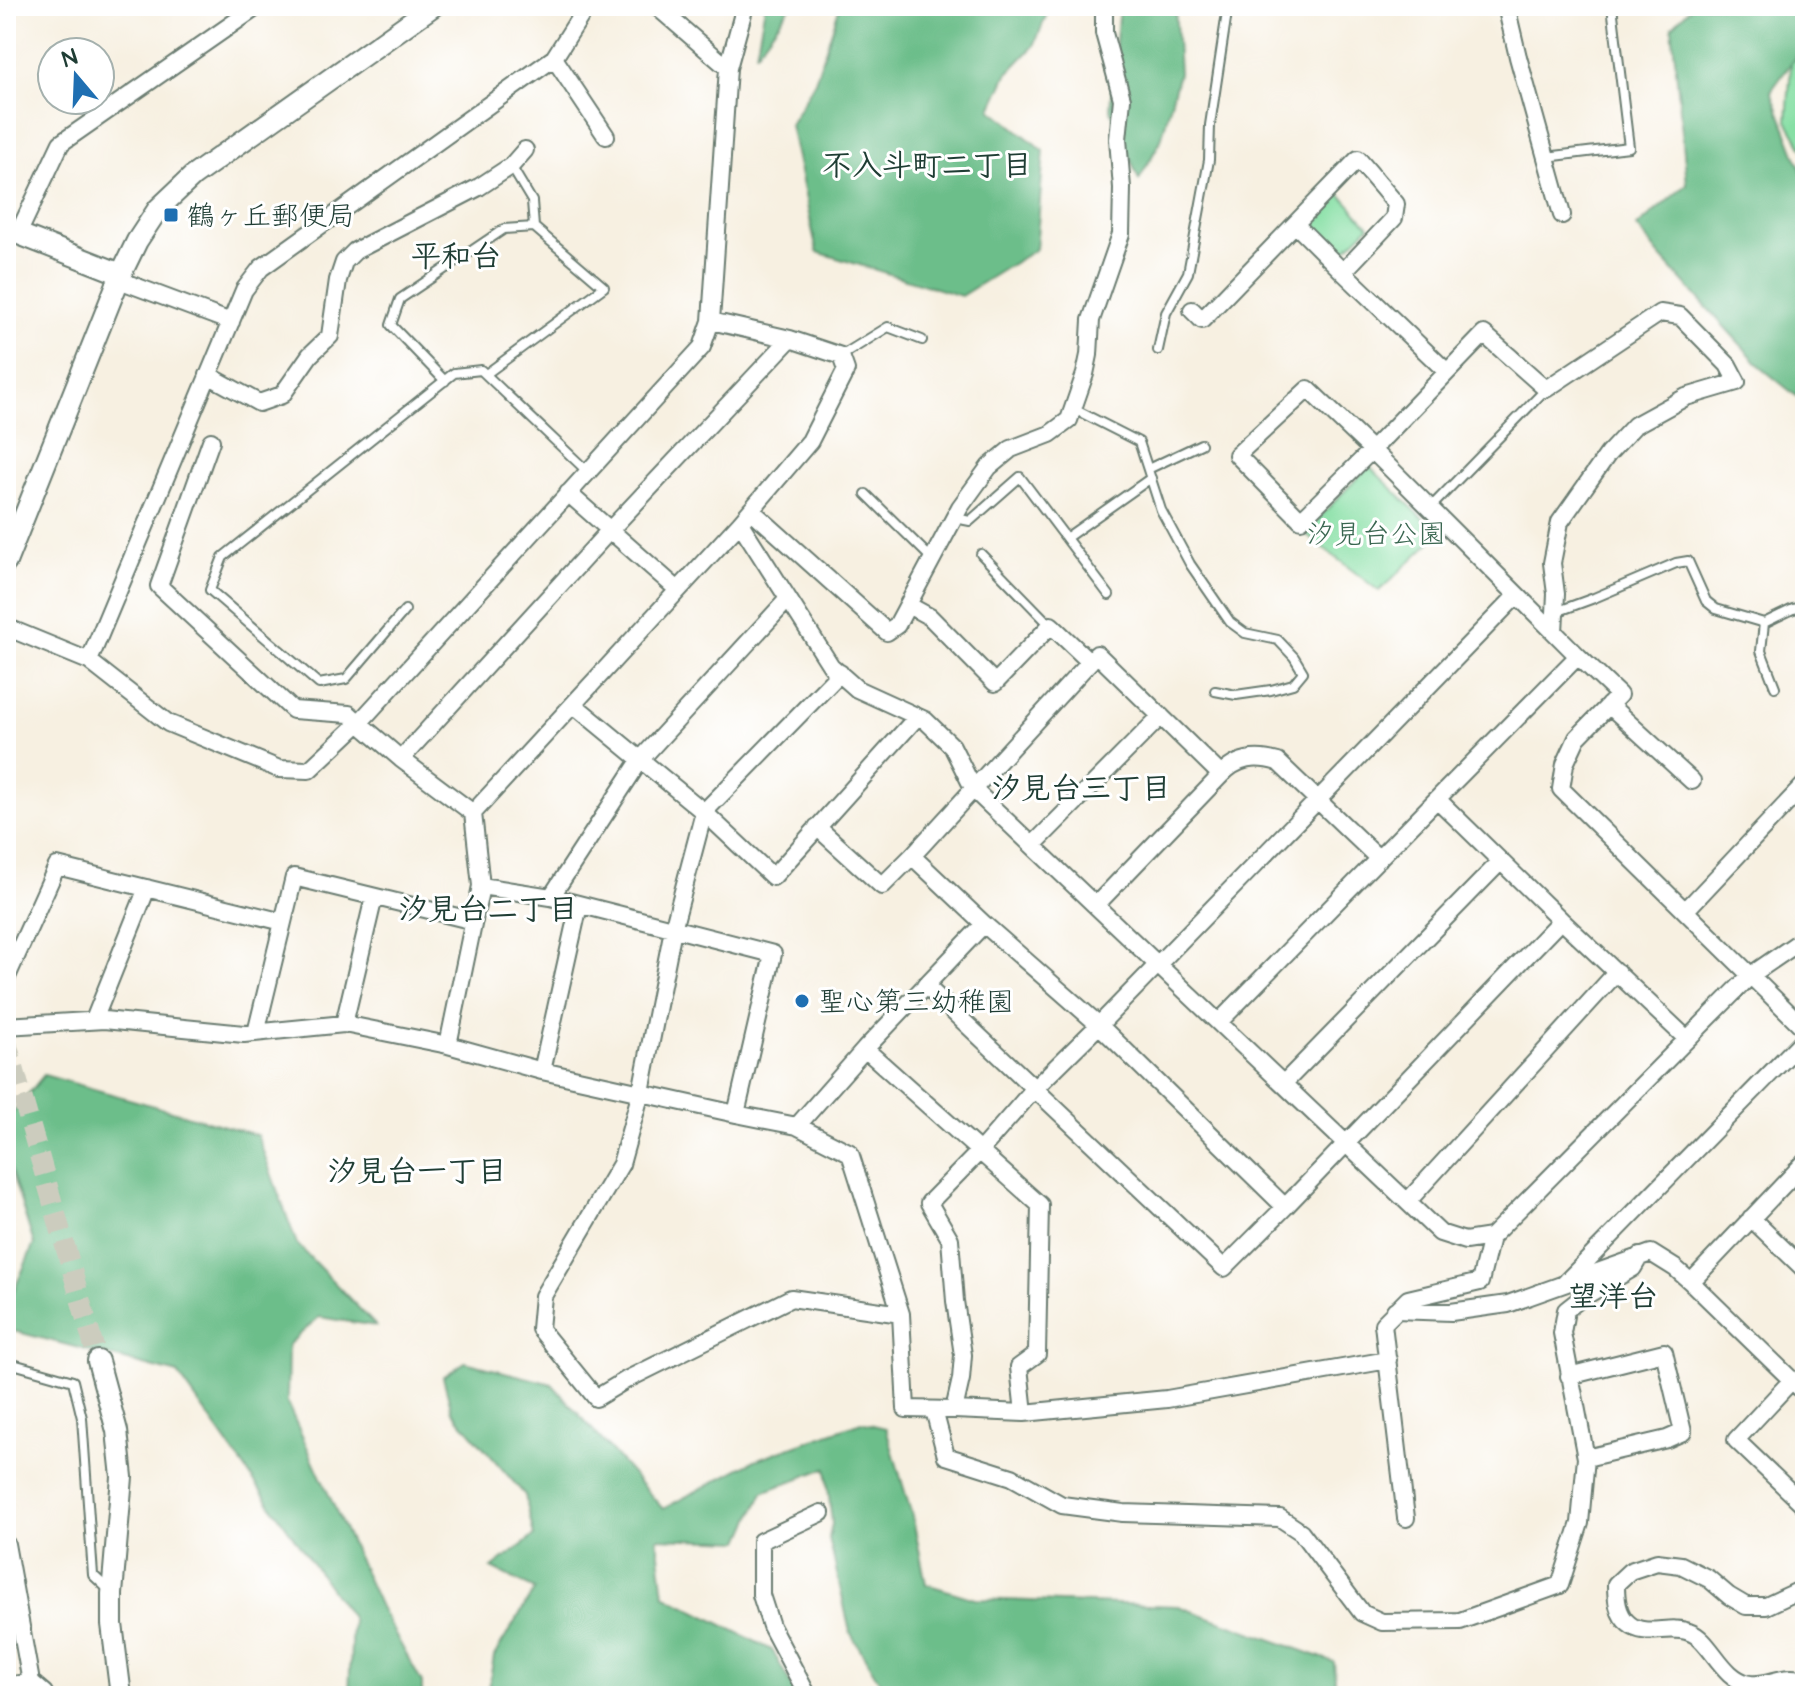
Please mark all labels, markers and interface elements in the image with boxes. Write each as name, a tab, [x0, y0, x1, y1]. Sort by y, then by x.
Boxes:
north arrow	[36, 36, 116, 116]
text: N	[58, 42, 82, 75]
district label: 不入斗町二丁目	[822, 145, 1032, 187]
place label: 鶴ヶ丘郵便局	[187, 197, 355, 236]
marker: 鶴ヶ丘郵便局	[162, 206, 180, 224]
district label: 平和台	[411, 236, 501, 278]
park label: 汐見台公園	[1306, 515, 1446, 554]
district label: 汐見台三丁目	[991, 768, 1171, 810]
district label: 汐見台二丁目	[398, 889, 578, 931]
place label: 聖心第三幼稚園	[818, 983, 1014, 1022]
marker: 聖心第三幼稚園	[793, 992, 811, 1010]
district label: 汐見台一丁目	[327, 1151, 507, 1193]
district label: 望洋台	[1568, 1276, 1658, 1318]

